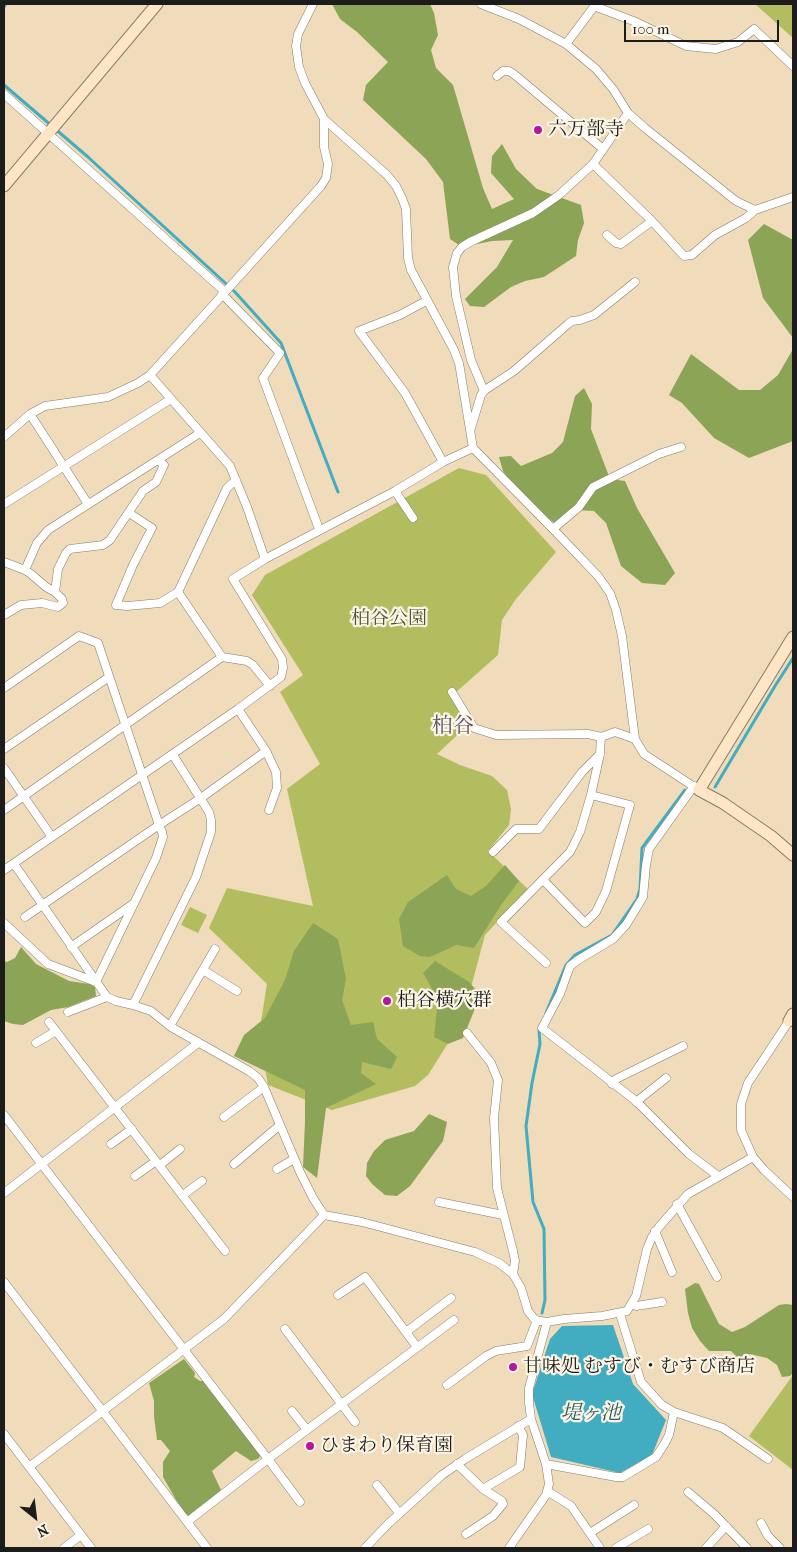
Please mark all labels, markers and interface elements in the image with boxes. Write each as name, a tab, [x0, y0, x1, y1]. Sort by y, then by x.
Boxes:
scale bar	[627, 10, 782, 42]
text: 100 m	[632, 20, 670, 38]
place label: 六万部寺	[548, 119, 624, 141]
marker: 六万部寺	[532, 124, 544, 136]
park label: 柏谷公園	[351, 608, 427, 630]
district label: 柏谷	[432, 714, 474, 740]
place label: 柏谷横穴群	[397, 990, 492, 1012]
marker: 柏谷横穴群	[381, 995, 393, 1007]
place label: 甘味処 むすび・むすび商店	[523, 1356, 755, 1378]
marker: 甘味処 むすび・むすび商店	[507, 1361, 519, 1373]
water label: 堤ヶ池	[561, 1402, 621, 1426]
place label: ひまわり保育園	[320, 1435, 453, 1457]
marker: ひまわり保育園	[304, 1440, 316, 1452]
north arrow	[10, 1492, 60, 1542]
text: N	[34, 1521, 51, 1541]

